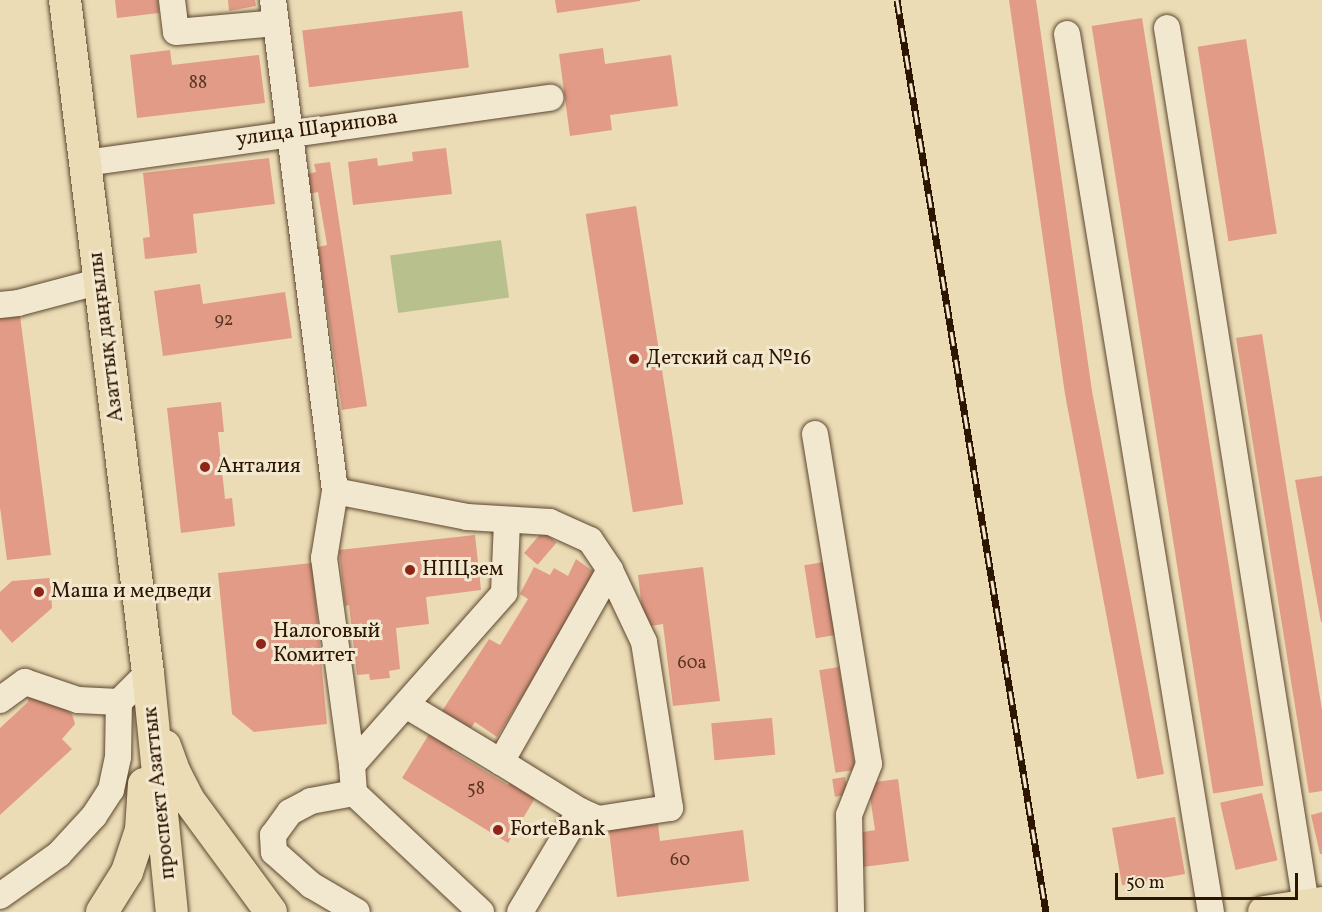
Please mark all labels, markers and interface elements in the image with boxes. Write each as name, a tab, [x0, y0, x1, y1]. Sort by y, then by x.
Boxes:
house number: 88	[189, 73, 207, 95]
street label: улица Шарипова	[235, 105, 399, 153]
street label: Азаттық даңғылы	[84, 251, 130, 423]
house number: 92	[214, 310, 234, 332]
place label: Детский сад №16	[646, 346, 811, 372]
marker: Детский сад №16	[627, 352, 641, 366]
place label: Анталия	[217, 454, 301, 480]
marker: Анталия	[198, 460, 212, 474]
place label: НПЦзем	[422, 557, 503, 583]
marker: НПЦзем	[403, 563, 417, 577]
place label: Маша и медведи	[51, 579, 212, 605]
marker: Маша и медведи	[32, 585, 46, 599]
place label: Налоговый Комитет	[273, 619, 380, 669]
marker: Налоговый Комитет	[254, 637, 268, 651]
house number: 60а	[678, 653, 706, 675]
street label: проспект Азаттык	[138, 705, 182, 881]
house number: 58	[467, 779, 485, 801]
place label: ForteBank	[510, 817, 605, 843]
marker: ForteBank	[491, 823, 505, 837]
house number: 60	[670, 850, 690, 872]
scale bar	[1118, 861, 1301, 899]
text: 50 m	[1126, 871, 1165, 896]

